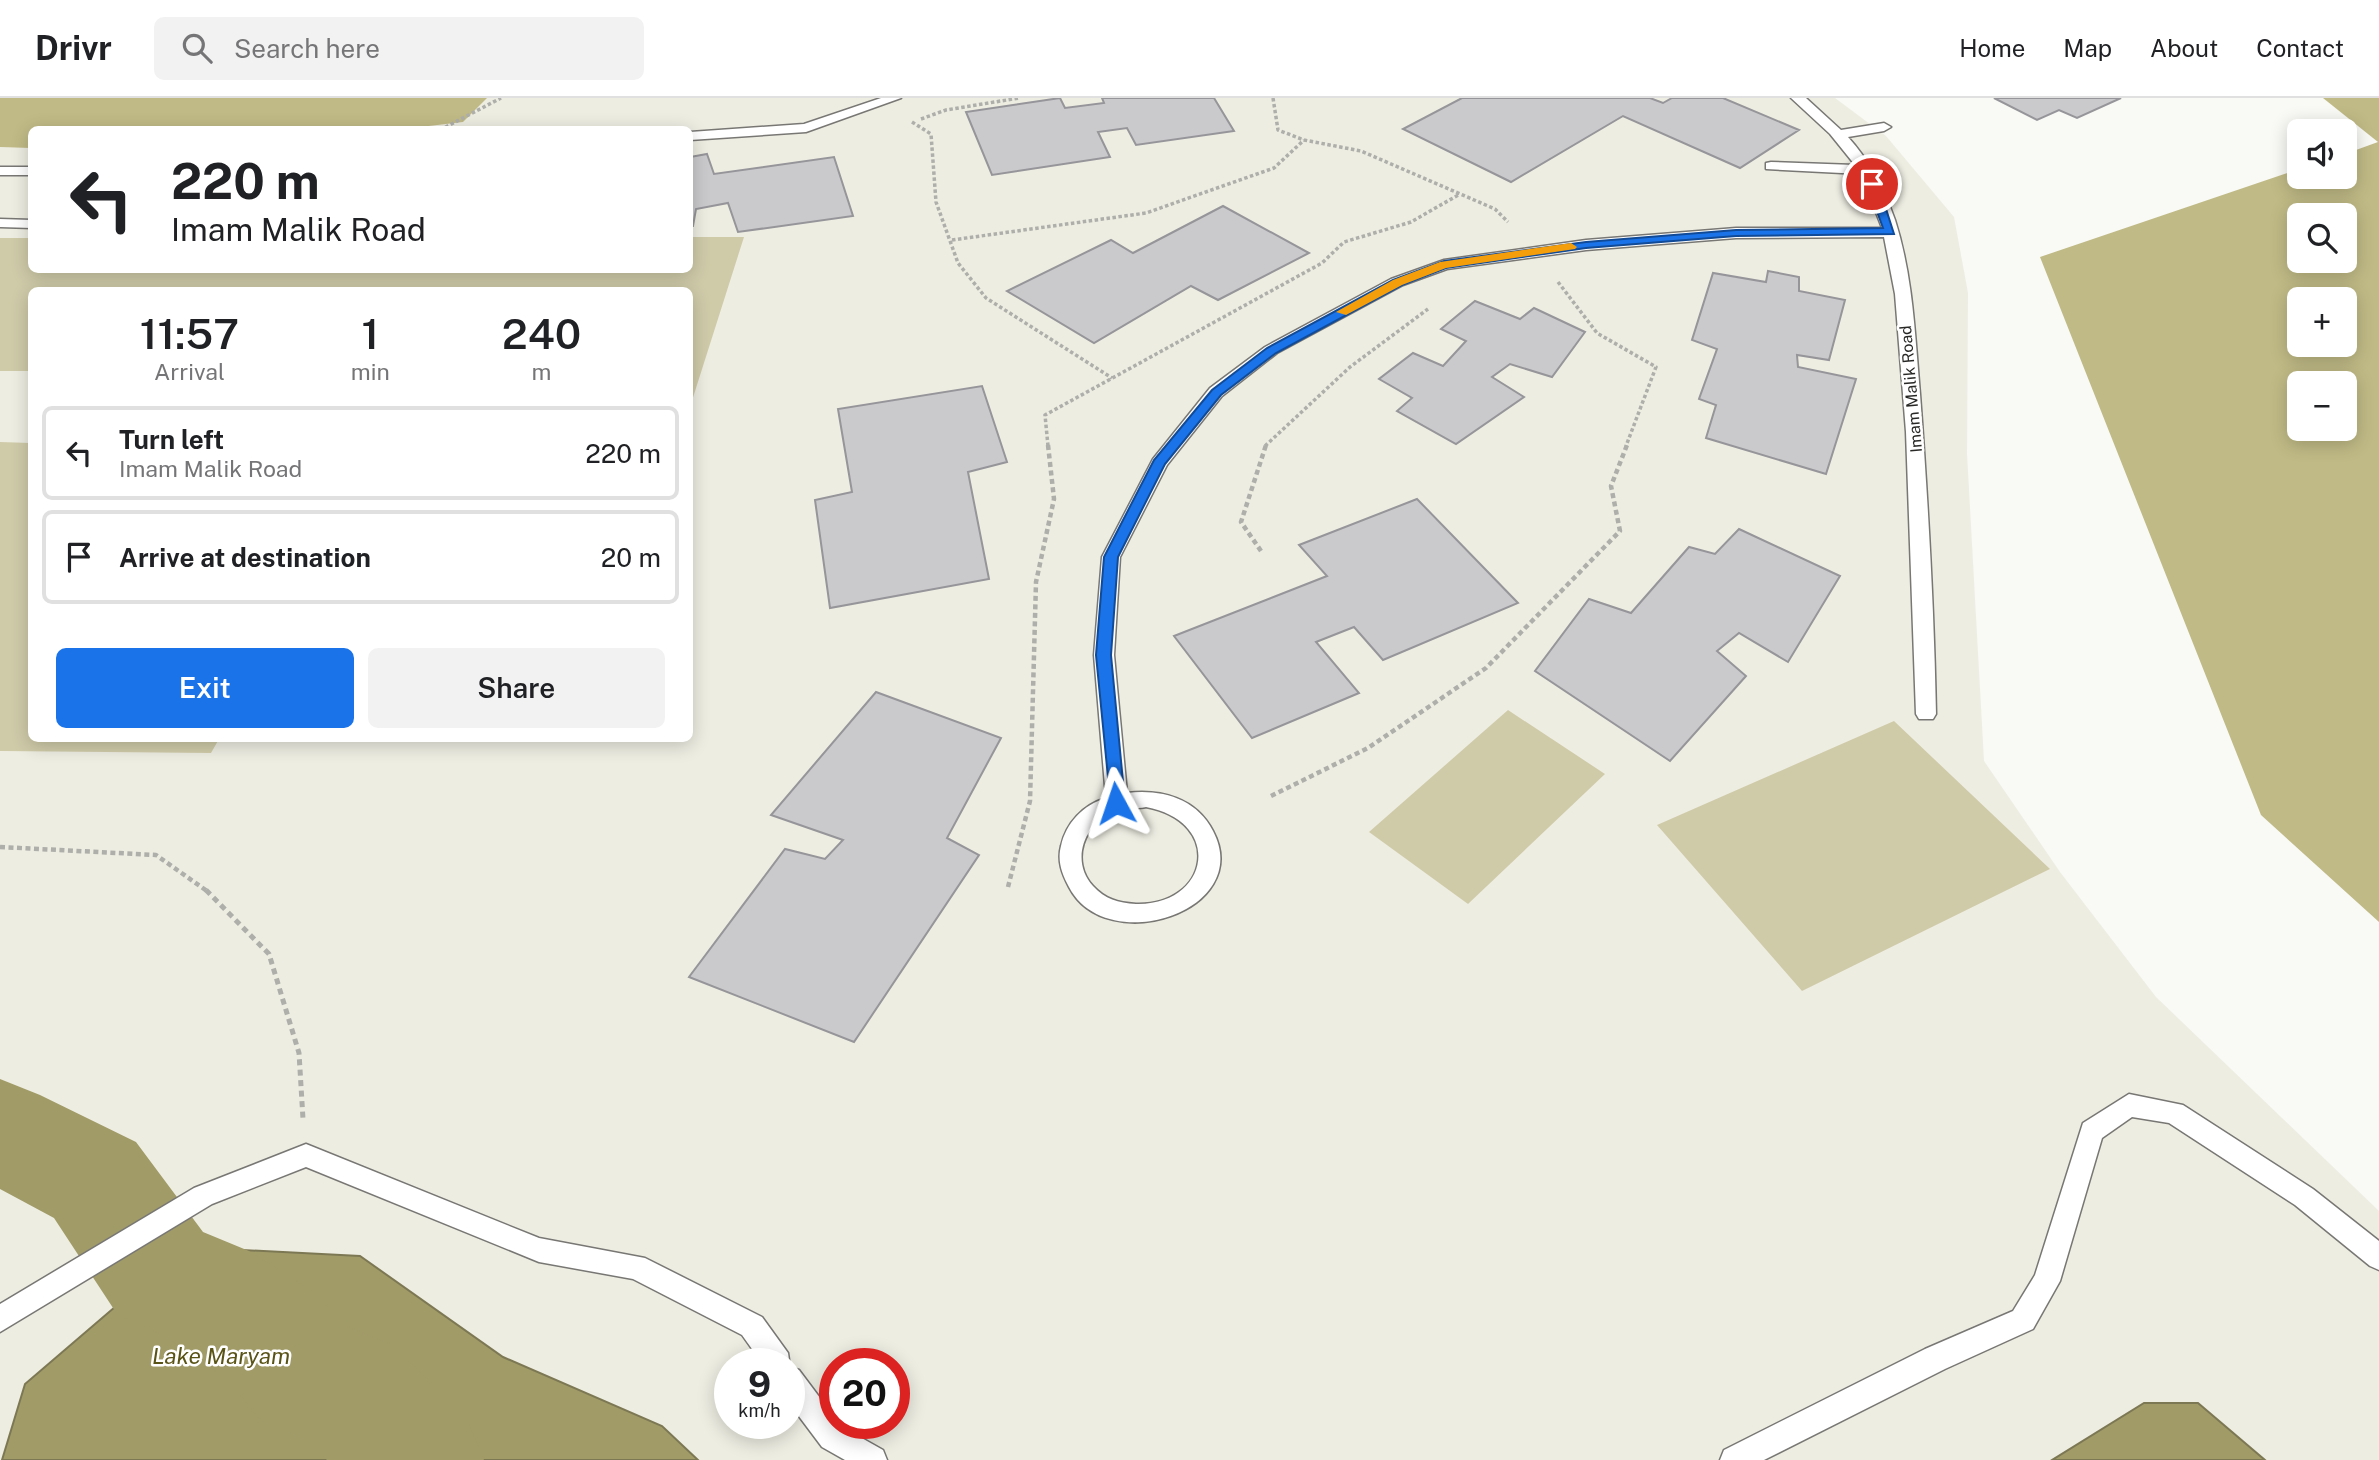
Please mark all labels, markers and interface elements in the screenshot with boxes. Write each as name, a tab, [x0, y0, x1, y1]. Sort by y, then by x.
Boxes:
search box	[154, 17, 644, 80]
text: Drivr	[35, 29, 112, 67]
icon: search	[178, 29, 216, 67]
text: Search here	[234, 33, 380, 64]
text: Home	[1959, 34, 2025, 62]
text: Map	[2063, 34, 2112, 62]
text: About	[2150, 34, 2218, 62]
text: Contact	[2256, 34, 2344, 62]
map controls	[2287, 119, 2357, 441]
button: sound	[2287, 119, 2357, 189]
text: 220 m	[171, 152, 320, 210]
icon: left	[56, 154, 147, 245]
pin	[1842, 154, 1902, 214]
icon: arrive	[1853, 165, 1891, 203]
button: search	[2287, 203, 2357, 273]
text: Imam Malik Road	[171, 211, 426, 248]
button: +	[2287, 287, 2357, 357]
text: 11:57	[140, 309, 239, 358]
text: 1	[362, 309, 379, 358]
text: 240	[502, 309, 581, 358]
street label: Imam Malik Road	[1896, 325, 1926, 453]
text: Arrival	[154, 358, 225, 385]
text: min	[351, 358, 390, 385]
text: m	[531, 358, 551, 385]
button: −	[2287, 371, 2357, 441]
text: Turn left	[119, 424, 224, 455]
icon: left	[60, 434, 98, 472]
text: 220 m	[585, 438, 661, 469]
text: Imam Malik Road	[119, 455, 302, 482]
icon: arrive	[60, 538, 98, 576]
text: Arrive at destination	[119, 542, 371, 573]
text: 20 m	[601, 542, 661, 573]
button: Exit	[56, 648, 354, 728]
button: Share	[368, 648, 665, 728]
position arrow	[1079, 766, 1153, 840]
water label: Lake Maryam	[152, 1342, 290, 1369]
speed limit sign: 20	[819, 1348, 910, 1439]
text: 9	[748, 1364, 771, 1405]
text: km/h	[738, 1400, 781, 1421]

